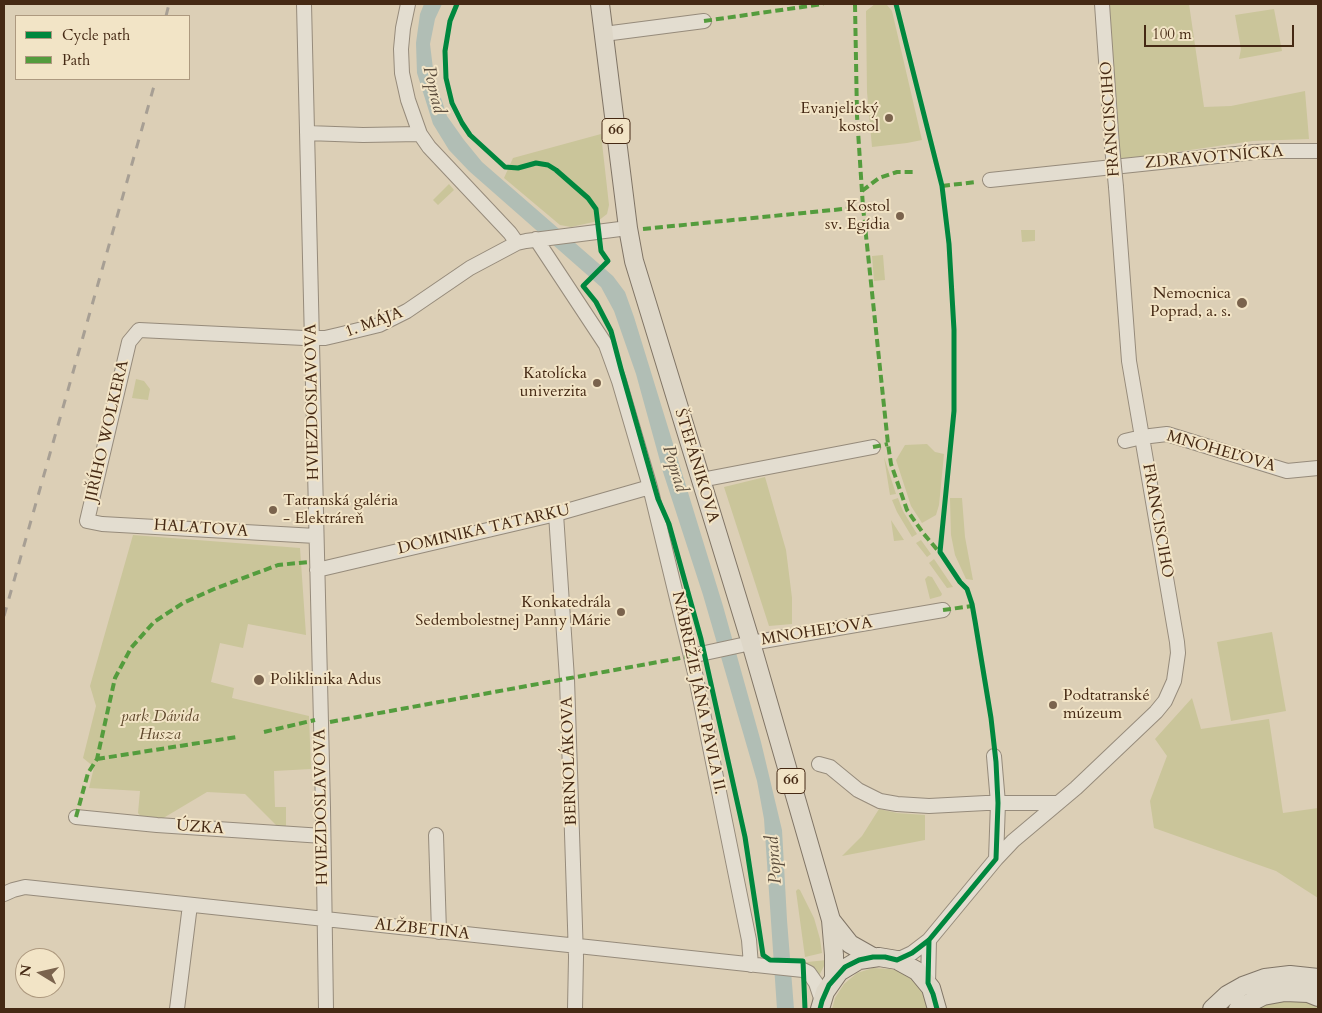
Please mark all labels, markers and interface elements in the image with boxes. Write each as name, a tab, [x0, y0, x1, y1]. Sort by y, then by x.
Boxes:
legend	[15, 15, 190, 80]
scale bar	[1147, 15, 1297, 47]
text: 100 m	[1152, 24, 1192, 44]
text: Cycle path	[62, 25, 130, 45]
text: Path	[62, 50, 90, 70]
street label: FRANCISCIHO	[1097, 61, 1125, 177]
water label: Poprad	[417, 64, 449, 116]
place label: Evanjelický kostol	[800, 99, 879, 137]
marker: Evanjelický kostol	[883, 112, 895, 124]
road number: 66	[602, 118, 630, 144]
street label: ZDRAVOTNÍCKA	[1144, 142, 1284, 174]
place label: Kostol sv. Egídia	[825, 197, 890, 235]
marker: Kostol sv. Egídia	[894, 210, 906, 222]
place label: Nemocnica Poprad, a. s.	[1150, 284, 1231, 322]
marker: Nemocnica Poprad, a. s.	[1235, 296, 1249, 310]
street label: 1. MÁJA	[343, 304, 405, 342]
street label: HVIEZDOSLAVOVA	[302, 324, 324, 480]
street label: JIŘÍHO WOLKERA	[82, 359, 134, 503]
place label: Katolícka univerzita	[520, 364, 587, 402]
marker: Katolícka univerzita	[591, 377, 603, 389]
street label: ŠTEFÁNIKOVA	[670, 407, 722, 525]
street label: MNOHEĽOVA	[1164, 427, 1278, 477]
water label: Poprad	[657, 443, 691, 495]
street label: FRANCISCIHO	[1137, 462, 1177, 580]
place label: Tatranská galéria - Elektráreň	[283, 491, 398, 529]
street label: DOMINIKA TATARKU	[396, 501, 572, 559]
marker: Tatranská galéria - Elektráreň	[267, 504, 279, 516]
street label: HALATOVA	[153, 516, 249, 542]
street label: NÁBREŽIE JÁNA PAVLA II.	[667, 590, 729, 796]
place label: Konkatedrála Sedembolestnej Panny Márie	[415, 593, 611, 631]
marker: Konkatedrála Sedembolestnej Panny Márie	[615, 606, 627, 618]
street label: MNOHEĽOVA	[760, 614, 874, 650]
place label: Poliklinika Adus	[270, 670, 381, 690]
marker: Poliklinika Adus	[252, 673, 266, 687]
place label: Podtatranské múzeum	[1063, 686, 1150, 724]
street label: BERNOLÁKOVA	[558, 696, 582, 826]
marker: Podtatranské múzeum	[1047, 699, 1059, 711]
park label: park Dávida Husza	[121, 707, 199, 745]
street label: HVIEZDOSLAVOVA	[311, 729, 333, 885]
road number: 66	[777, 768, 805, 794]
street label: ÚZKA	[176, 817, 224, 839]
water label: Poprad	[763, 835, 787, 885]
street label: ALŽBETINA	[374, 915, 470, 945]
north arrow	[15, 948, 65, 998]
text: N	[15, 963, 36, 978]

